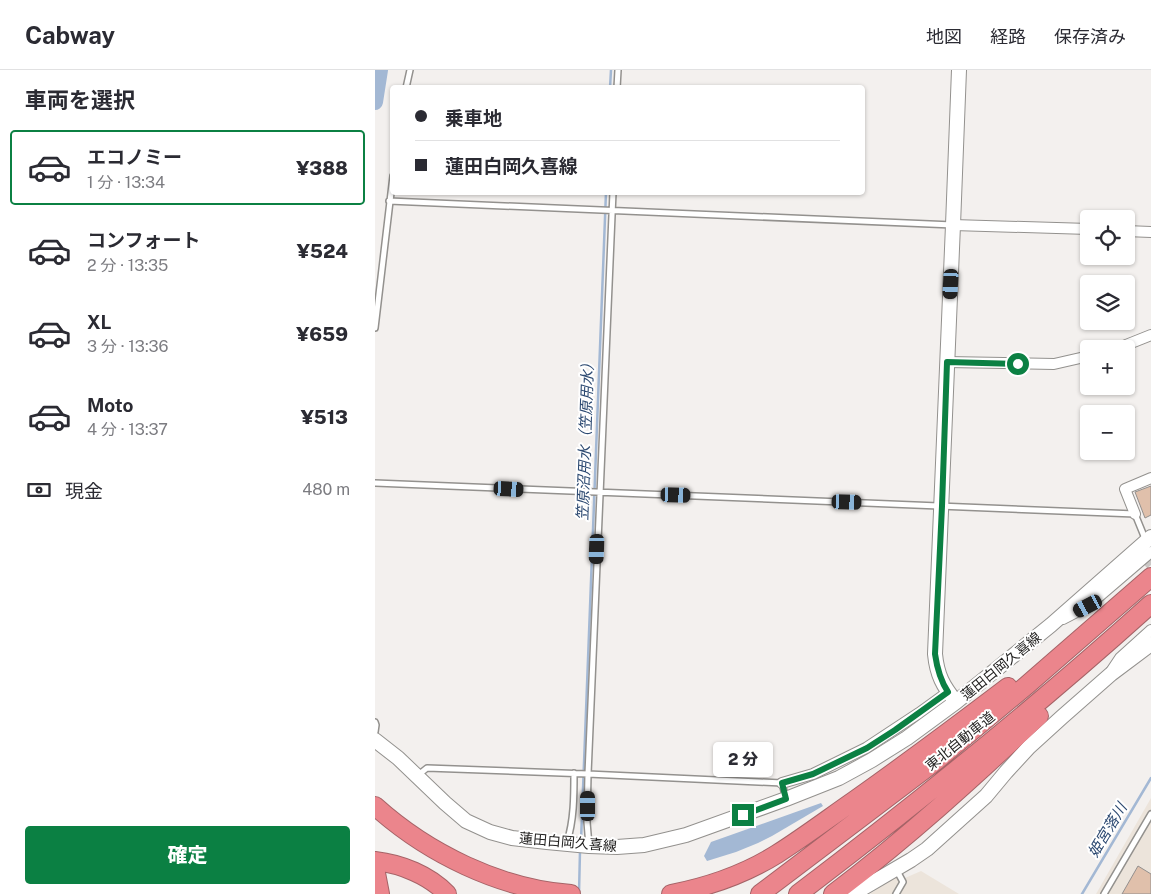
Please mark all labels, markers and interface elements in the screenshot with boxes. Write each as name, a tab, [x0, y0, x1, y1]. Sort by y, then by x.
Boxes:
text: Cabway	[25, 21, 115, 49]
text: 地図	[926, 26, 962, 47]
text: 経路	[990, 26, 1026, 47]
text: 保存済み	[1054, 26, 1126, 47]
text: 車両を選択	[25, 87, 135, 113]
text: 乗車地	[445, 107, 502, 129]
icon: car	[27, 145, 72, 190]
text: エコノミー	[87, 146, 182, 168]
text: 蓮田白岡久喜線	[445, 155, 578, 177]
text: ¥388	[296, 157, 348, 179]
text: 1 分 · 13:34	[87, 173, 165, 192]
map controls	[1080, 210, 1135, 460]
button: locate	[1080, 210, 1135, 265]
icon: car	[27, 228, 72, 273]
text: コンフォート	[87, 229, 200, 251]
text: ¥524	[297, 240, 348, 262]
text: 2 分 · 13:35	[87, 256, 168, 275]
car	[942, 269, 959, 299]
button: layers	[1080, 275, 1135, 330]
icon: car	[27, 311, 72, 356]
text: XL	[87, 311, 112, 333]
text: ¥659	[296, 323, 348, 345]
text: 3 分 · 13:36	[87, 337, 168, 356]
button: +	[1080, 340, 1135, 395]
route start	[1007, 353, 1029, 375]
water label: 笠原沼用水（笠原用水）	[574, 355, 596, 521]
icon: car	[27, 394, 72, 439]
text: Moto	[87, 394, 133, 416]
button: −	[1080, 405, 1135, 460]
text: ¥513	[301, 406, 348, 428]
text: 4 分 · 13:37	[87, 420, 168, 439]
icon: cash	[25, 476, 53, 504]
text: 現金	[65, 480, 103, 502]
text: 480 m	[302, 480, 350, 499]
car	[493, 481, 524, 497]
car	[660, 487, 691, 503]
car	[831, 494, 862, 510]
car	[588, 534, 605, 564]
car	[1071, 592, 1104, 620]
street label: 蓮田白岡久喜線	[958, 629, 1044, 703]
street label: 東北自動車道	[922, 708, 998, 774]
callout: 2 分	[713, 742, 773, 778]
text: 2 分	[728, 750, 758, 769]
car	[580, 791, 595, 821]
water label: 姫宮落川	[1084, 798, 1131, 860]
route end	[732, 804, 754, 826]
button: 確定	[25, 826, 350, 884]
street label: 蓮田白岡久喜線	[518, 830, 618, 854]

